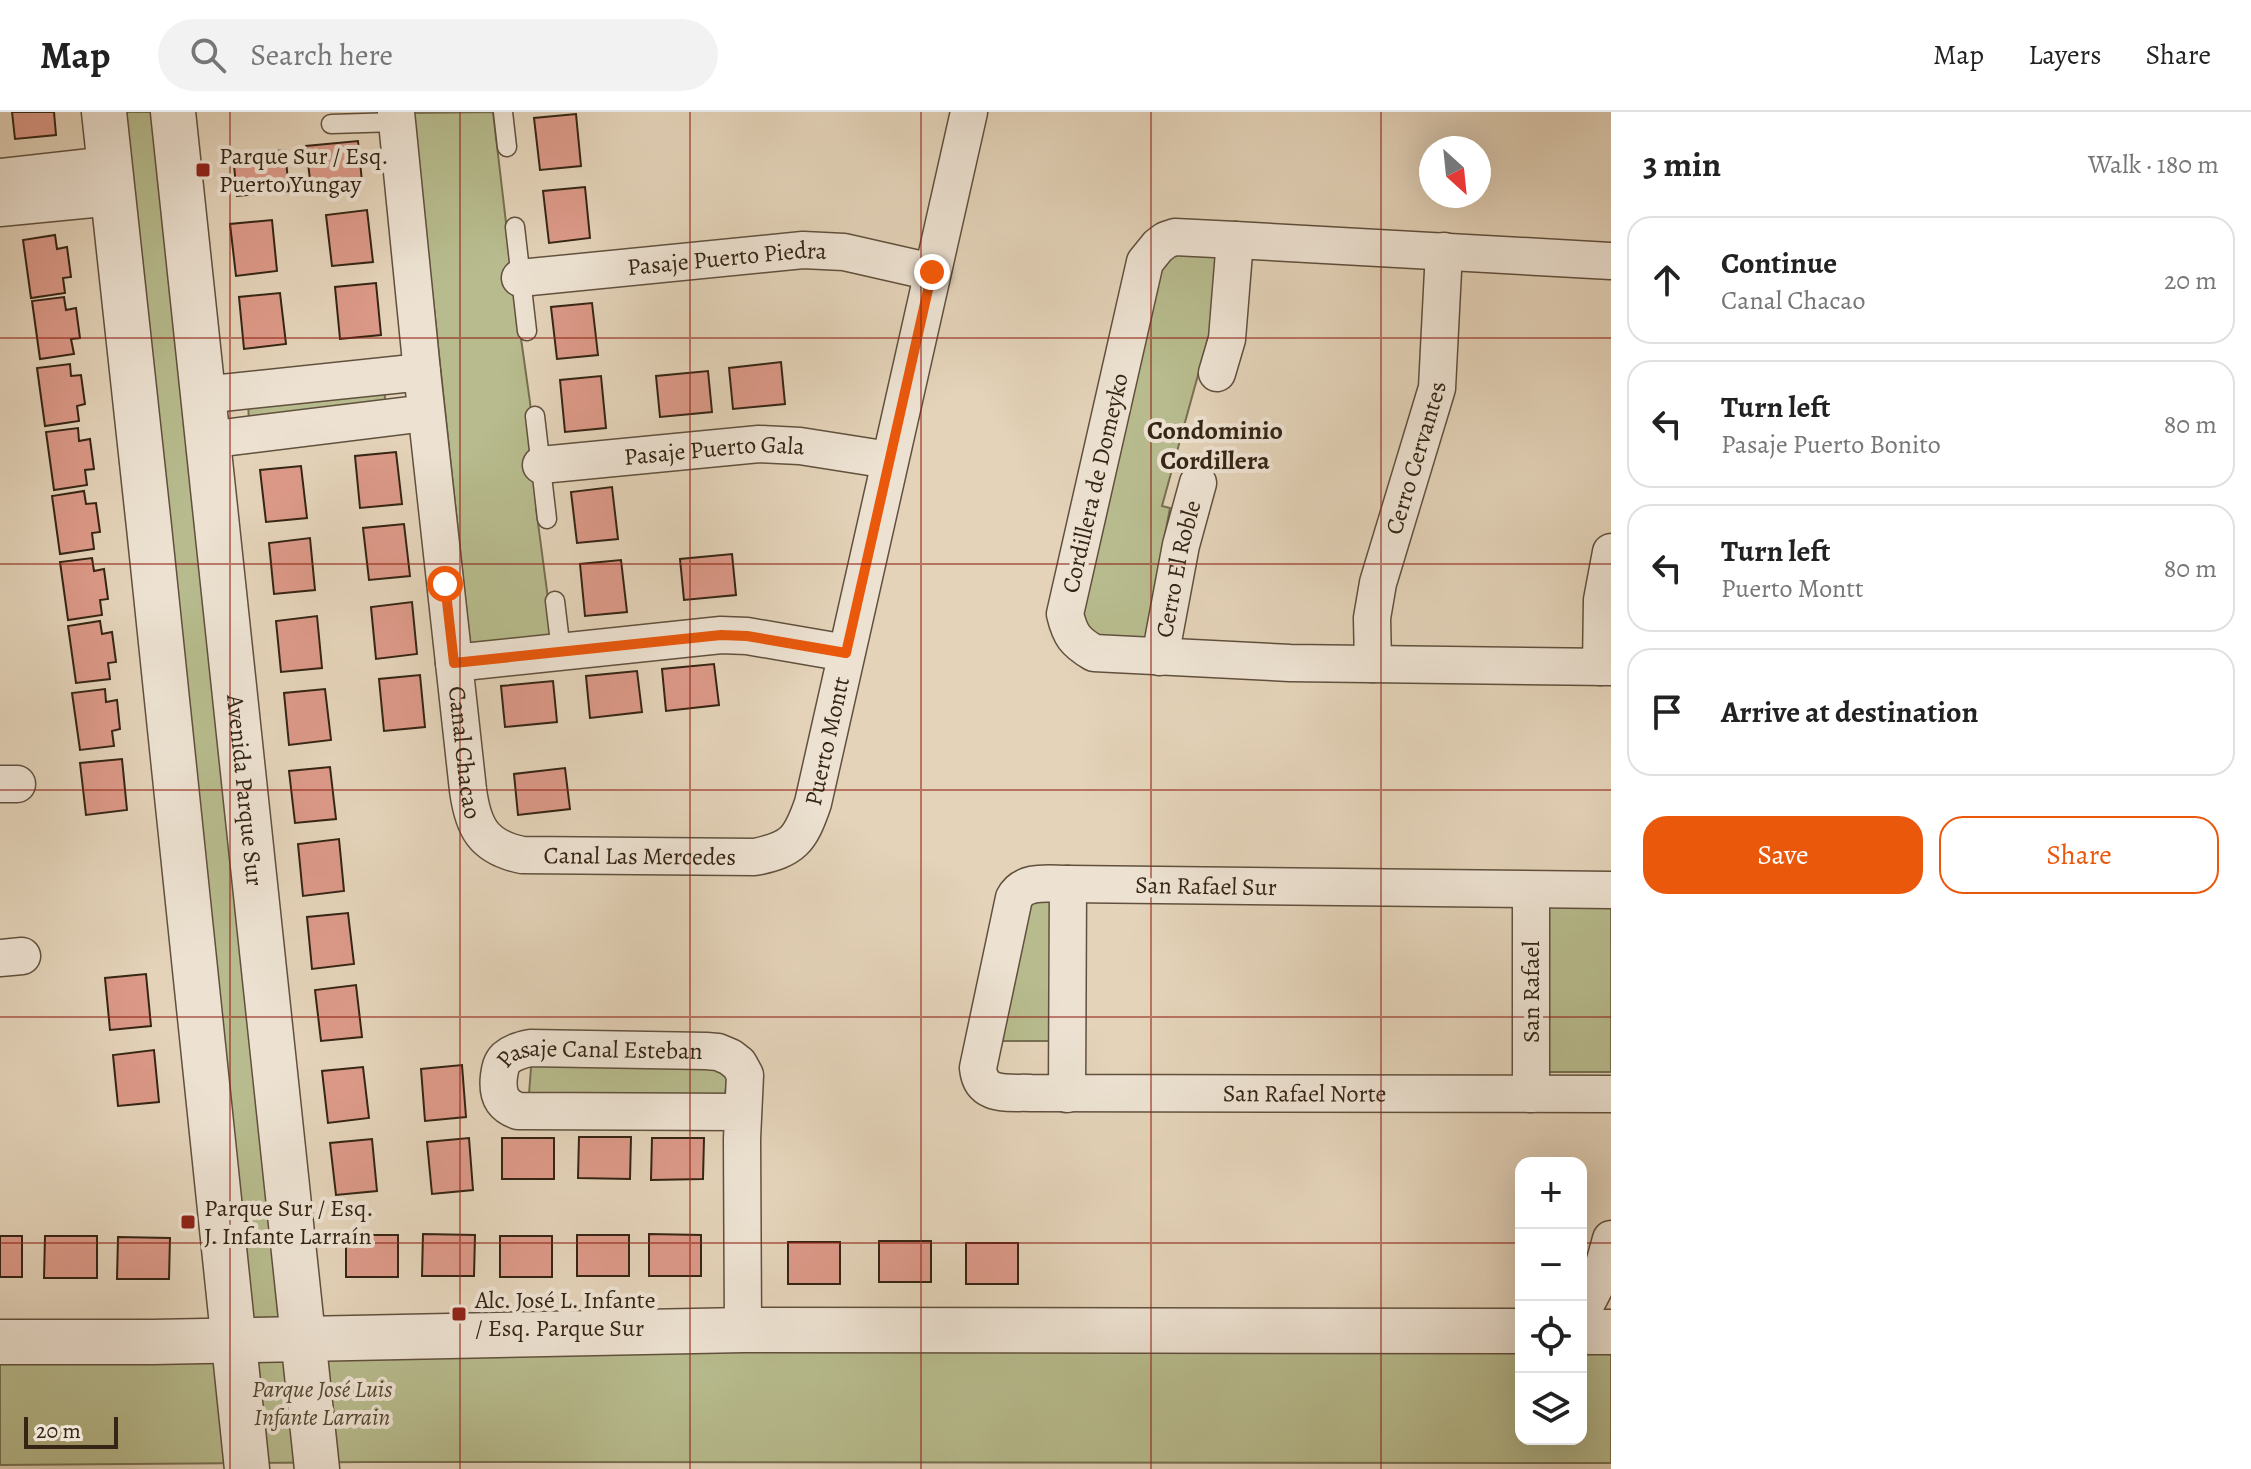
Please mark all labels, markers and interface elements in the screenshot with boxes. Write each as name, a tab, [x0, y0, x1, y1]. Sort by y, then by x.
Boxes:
search box	[158, 19, 718, 91]
text: Map	[40, 29, 110, 81]
icon: search	[186, 33, 230, 77]
text: Search here	[250, 35, 393, 75]
text: Map	[1933, 36, 1984, 74]
text: Layers	[2028, 36, 2101, 74]
text: Share	[2145, 36, 2211, 74]
north arrow	[1419, 136, 1491, 208]
place label: Parque Sur / Esq. Puerto Yungay	[219, 140, 389, 200]
text: 3 min	[1643, 141, 1721, 188]
text: Walk · 180 m	[2088, 147, 2219, 182]
marker: Parque Sur / Esq. Puerto Yungay	[194, 161, 212, 179]
street label: Pasaje Puerto Piedra	[626, 234, 829, 283]
text: Continue	[1721, 243, 1837, 283]
route end	[914, 254, 950, 290]
icon: ahead	[1645, 258, 1689, 302]
text: 20 m	[2164, 263, 2217, 298]
text: Canal Chacao	[1721, 283, 1865, 318]
street label: Cordillera de Domeyko	[1054, 370, 1136, 596]
street label: Cerro Cervantes	[1378, 381, 1453, 538]
text: Turn left	[1721, 387, 1830, 427]
icon: left	[1645, 402, 1689, 446]
text: 80 m	[2164, 407, 2217, 442]
district label: Condominio Cordillera	[1147, 413, 1283, 478]
text: Pasaje Puerto Bonito	[1721, 427, 1941, 462]
street label: Pasaje Puerto Gala	[623, 428, 806, 473]
street label: Cerro El Roble	[1148, 496, 1209, 640]
text: Turn left	[1721, 531, 1830, 571]
icon: left	[1645, 546, 1689, 590]
text: 80 m	[2164, 551, 2217, 586]
route start	[427, 566, 463, 602]
text: Puerto Montt	[1721, 571, 1864, 606]
street label: Puerto Montt	[797, 673, 857, 809]
street label: Canal Chacao	[441, 684, 489, 823]
icon: arrive	[1645, 690, 1689, 734]
street label: Avenida Parque Sur	[219, 692, 271, 887]
text: Arrive at destination	[1721, 692, 1978, 732]
button: Save	[1643, 816, 1923, 894]
button: Share	[1939, 816, 2219, 894]
street label: Canal Las Mercedes	[543, 839, 736, 873]
street label: San Rafael Sur	[1135, 869, 1277, 903]
street label: San Rafael	[1515, 941, 1547, 1043]
street label: Pasaje Canal Esteban	[489, 1032, 703, 1074]
street label: San Rafael Norte	[1223, 1077, 1386, 1110]
map controls	[1515, 1157, 1587, 1445]
button: +	[1515, 1157, 1587, 1229]
place label: Parque Sur / Esq. J. Infante Larraín	[204, 1192, 374, 1252]
marker: Parque Sur / Esq. J. Infante Larraín	[179, 1213, 197, 1231]
button: −	[1515, 1229, 1587, 1301]
place label: Alc. José L. Infante / Esq. Parque Sur	[474, 1284, 655, 1344]
button: locate	[1515, 1301, 1587, 1373]
marker: Alc. José L. Infante / Esq. Parque Sur	[450, 1305, 468, 1323]
park label: Parque José Luis Infante Larrain	[252, 1373, 392, 1433]
button: layers	[1515, 1373, 1587, 1445]
scale bar	[24, 1413, 118, 1449]
text: 20 m	[36, 1416, 81, 1446]

